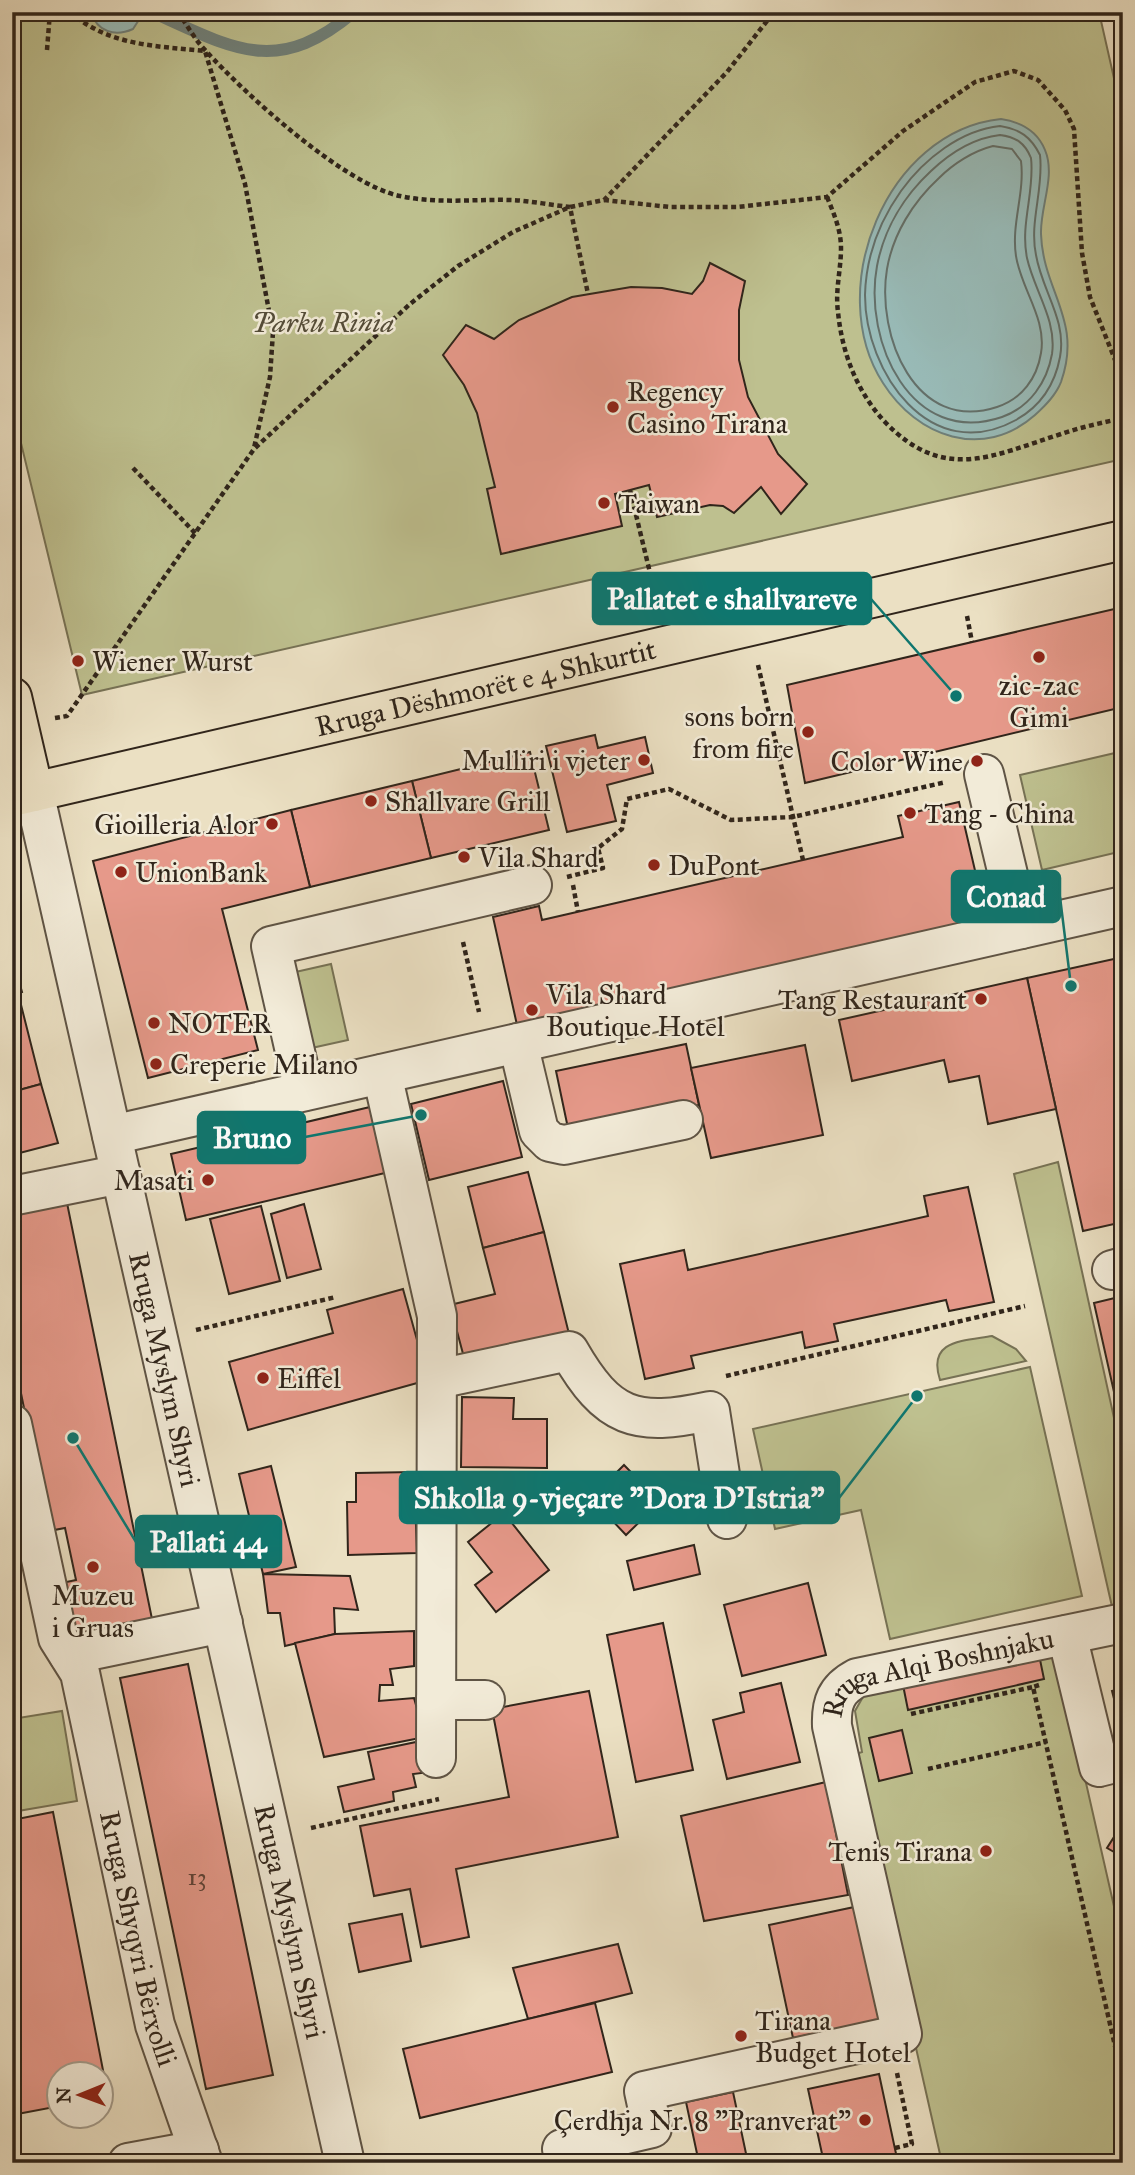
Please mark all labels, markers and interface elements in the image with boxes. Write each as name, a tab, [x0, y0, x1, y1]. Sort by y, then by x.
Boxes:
park label: Parku Rinia	[252, 305, 394, 340]
place label: Regency Casino Tirana	[627, 374, 788, 441]
marker: Regency Casino Tirana	[605, 399, 621, 415]
place label: Taiwan	[618, 486, 700, 521]
marker: Taiwan	[596, 495, 612, 511]
callout: Pallatet e shallvareve	[593, 573, 871, 624]
text: Pallatet e shallvareve	[607, 581, 858, 617]
street label: Rruga Dëshmorët e 4 Shkurtit	[312, 631, 659, 744]
place label: Wiener Wurst	[92, 644, 253, 679]
marker: zic-zac Gimi	[1031, 649, 1047, 665]
marker: Wiener Wurst	[70, 653, 86, 669]
place label: zic-zac Gimi	[999, 668, 1079, 735]
place label: sons born from fire	[685, 699, 794, 766]
marker: sons born from fire	[800, 724, 816, 740]
place label: Mulliri i vjeter	[462, 743, 630, 778]
place label: Color Wine	[830, 744, 963, 779]
marker: Mulliri i vjeter	[636, 752, 652, 768]
marker: Color Wine	[969, 753, 985, 769]
place label: Shallvare Grill	[385, 784, 551, 819]
marker: Shallvare Grill	[363, 793, 379, 809]
place label: Tang - China	[924, 796, 1075, 831]
marker: Tang - China	[902, 805, 918, 821]
place label: Gioilleria Alor	[94, 807, 259, 842]
marker: Gioilleria Alor	[264, 816, 280, 832]
place label: Vila Shard	[477, 840, 599, 875]
place label: DuPont	[668, 848, 760, 883]
marker: Vila Shard	[456, 849, 472, 865]
place label: UnionBank	[135, 855, 267, 890]
marker: DuPont	[646, 857, 662, 873]
marker: UnionBank	[113, 864, 129, 880]
callout: Conad	[952, 871, 1060, 922]
text: Conad	[966, 879, 1047, 915]
place label: Vila Shard Boutique Hotel	[545, 977, 725, 1044]
place label: Tang Restaurant	[778, 982, 967, 1017]
marker: Tang Restaurant	[973, 991, 989, 1007]
marker: Vila Shard Boutique Hotel	[524, 1002, 540, 1018]
place label: NOTER	[168, 1006, 273, 1041]
marker: NOTER	[146, 1015, 162, 1031]
place label: Creperie Milano	[170, 1047, 358, 1082]
marker: Creperie Milano	[148, 1056, 164, 1072]
callout: Bruno	[198, 1112, 305, 1163]
text: Bruno	[213, 1120, 291, 1156]
place label: Masati	[114, 1163, 194, 1198]
marker: Masati	[200, 1172, 216, 1188]
street label: Rruga Myslym Shyri	[121, 1248, 209, 1491]
place label: Eiffel	[277, 1361, 341, 1396]
marker: Eiffel	[255, 1370, 271, 1386]
callout: Shkolla 9-vjeçare "Dora D'Istria"	[400, 1472, 839, 1523]
text: Shkolla 9-vjeçare "Dora D'Istria"	[414, 1480, 824, 1517]
callout: Pallati 44	[136, 1516, 281, 1567]
text: Pallati 44	[150, 1524, 268, 1560]
marker: Muzeu i Gruas	[85, 1559, 101, 1575]
place label: Muzeu i Gruas	[51, 1578, 135, 1645]
street label: Rruga Alqi Boshnjaku	[814, 1620, 1057, 1721]
street label: Rruga Myslym Shyri	[247, 1800, 334, 2043]
street label: Rruga Shyqyri Bërxolli	[92, 1808, 186, 2071]
place label: Tenis Tirana	[828, 1834, 972, 1869]
marker: Tenis Tirana	[978, 1843, 994, 1859]
house number: 13	[187, 1862, 207, 1892]
place label: Tirana Budget Hotel	[755, 2003, 911, 2070]
marker: Tirana Budget Hotel	[733, 2028, 749, 2044]
north arrow	[46, 2060, 116, 2130]
text: N	[52, 2087, 75, 2104]
place label: Çerdhja Nr. 8 "Pranverat"	[554, 2103, 851, 2138]
marker: Çerdhja Nr. 8 "Pranverat"	[857, 2112, 873, 2128]

